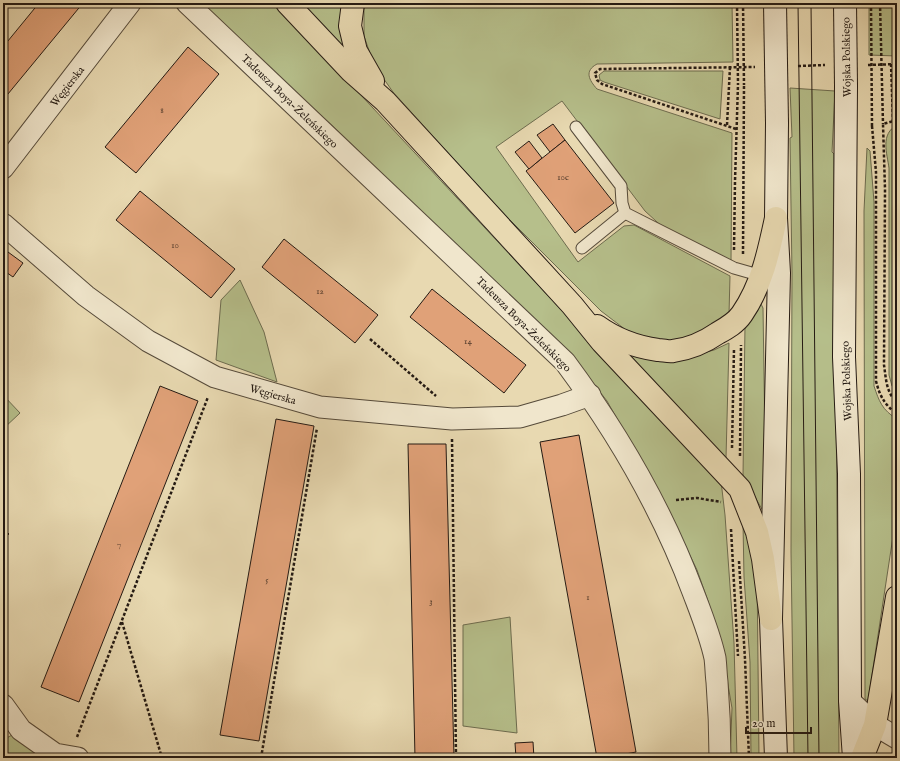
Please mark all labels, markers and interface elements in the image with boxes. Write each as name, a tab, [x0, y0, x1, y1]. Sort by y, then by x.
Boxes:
street label: Wojska Polskiego	[839, 17, 855, 97]
street label: Tadeusza Boya-Żeleńskiego	[238, 52, 341, 152]
street label: Węgierska	[48, 63, 88, 110]
house number: 8	[160, 105, 164, 116]
house number: 10c	[557, 172, 569, 183]
house number: 10	[171, 240, 179, 251]
street label: Tadeusza Boya-Żeleńskiego	[473, 274, 574, 375]
house number: 12	[316, 286, 324, 297]
house number: 14	[464, 336, 472, 347]
street label: Wojska Polskiego	[839, 341, 855, 421]
street label: Węgierska	[248, 382, 298, 408]
house number: 7	[117, 539, 121, 550]
house number: 5	[265, 575, 269, 586]
house number: 1	[586, 592, 590, 603]
house number: 3	[429, 596, 433, 607]
scale bar	[746, 709, 811, 735]
text: 20 m	[752, 716, 775, 731]

